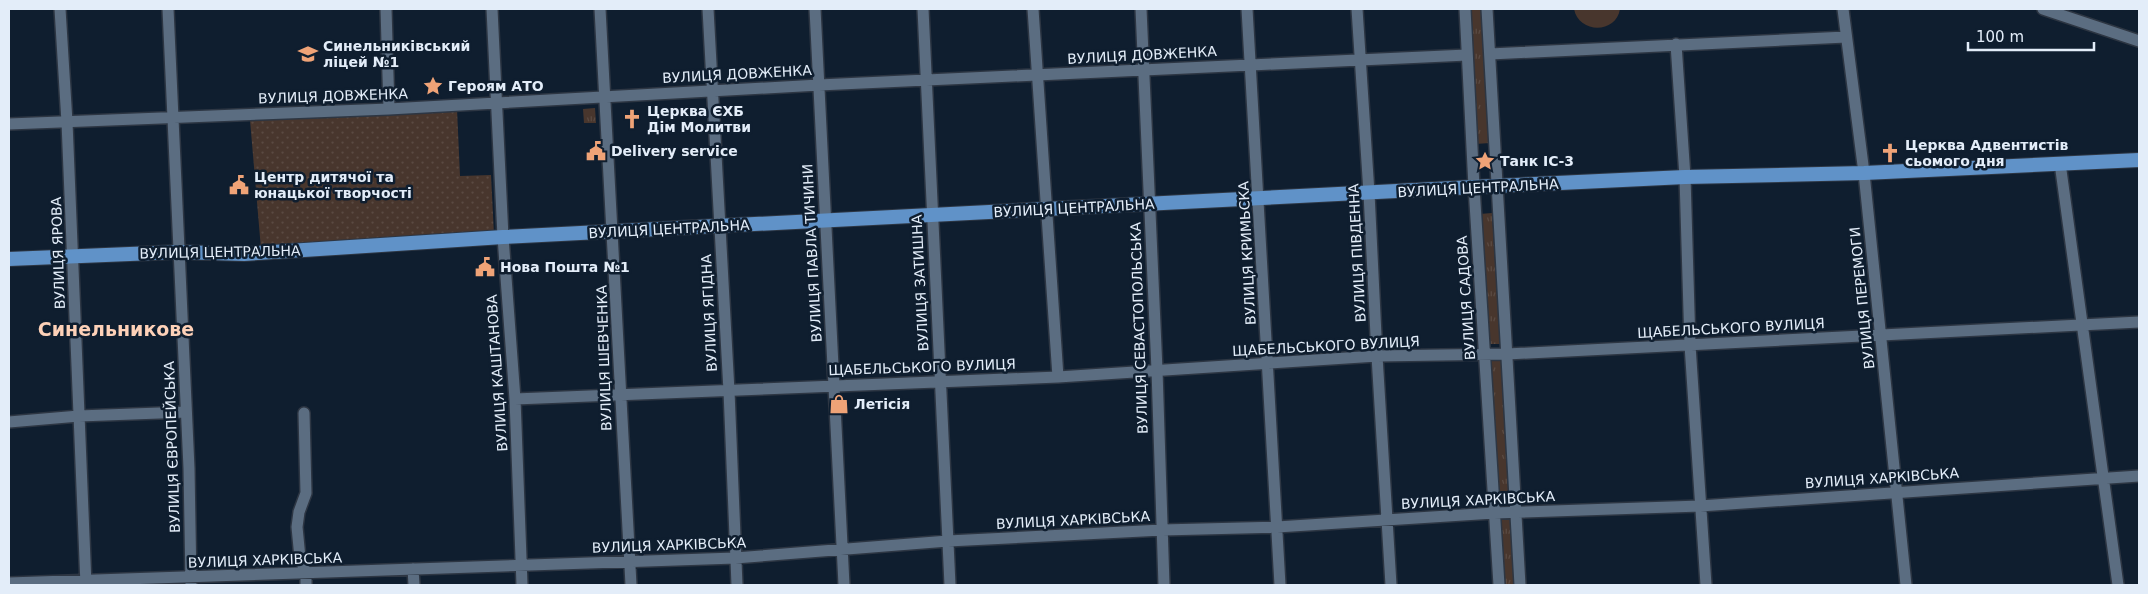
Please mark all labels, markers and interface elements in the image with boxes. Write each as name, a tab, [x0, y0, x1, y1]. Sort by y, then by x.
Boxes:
scale bar	[1968, 20, 2094, 52]
text: 100 m	[1976, 28, 2024, 46]
place label: Синельниківський ліцей №1	[323, 38, 470, 70]
school or university icon: Синельниківський ліцей №1	[297, 43, 319, 65]
street label: ВУЛИЦЯ ДОВЖЕНКА	[1067, 43, 1218, 67]
street label: ВУЛИЦЯ ДОВЖЕНКА	[662, 62, 813, 86]
place icon: Героям АТО	[422, 75, 444, 97]
place label: Героям АТО	[448, 78, 544, 94]
street label: ВУЛИЦЯ ДОВЖЕНКА	[258, 85, 409, 107]
place label: Церква ЄХБ Дім Молитви	[647, 103, 751, 135]
church icon: Церква ЄХБ Дім Молитви	[621, 108, 643, 130]
place label: Церква Адвентистів сьомого дня	[1905, 137, 2068, 169]
public building icon: Delivery service	[585, 140, 607, 162]
church icon: Церква Адвентистів сьомого дня	[1879, 142, 1901, 164]
place label: Delivery service	[611, 143, 738, 159]
place icon: Танк ІС-3	[1474, 150, 1496, 172]
place label: Танк ІС-3	[1500, 153, 1574, 169]
street label: ВУЛИЦЯ ПАВЛА ТИЧИНИ	[799, 163, 825, 343]
place label: Центр дитячої та юнацької творчості	[254, 169, 412, 201]
public building icon: Центр дитячої та юнацької творчості	[228, 174, 250, 196]
street label: ВУЛИЦЯ ЦЕНТРАЛЬНА	[1397, 176, 1559, 200]
street label: ВУЛИЦЯ КРИМЬСКА	[1235, 180, 1259, 325]
street label: ВУЛИЦЯ ПІВДЕННА	[1345, 183, 1369, 323]
street label: ВУЛИЦЯ ЯРОВА	[48, 196, 68, 310]
street label: ВУЛИЦЯ ЦЕНТРАЛЬНА	[993, 196, 1155, 220]
street label: ВУЛИЦЯ ЗАТИШНА	[908, 214, 932, 352]
street label: ВУЛИЦЯ ЦЕНТРАЛЬНА	[588, 217, 750, 241]
street label: ВУЛИЦЯ СЕВАСТОПОЛЬСЬКА	[1127, 221, 1151, 434]
street label: ВУЛИЦЯ ПЕРЕМОГИ	[1847, 226, 1877, 370]
street label: ВУЛИЦЯ САДОВА	[1454, 235, 1478, 361]
street label: ВУЛИЦЯ ЦЕНТРАЛЬНА	[139, 243, 301, 261]
street label: ВУЛИЦЯ ЯГІДНА	[698, 253, 720, 372]
public building icon: Нова Пошта №1	[474, 256, 496, 278]
place label: Нова Пошта №1	[500, 259, 630, 275]
street label: ВУЛИЦЯ ШЕВЧЕНКА	[593, 284, 615, 431]
street label: ВУЛИЦЯ КАШТАНОВА	[483, 293, 510, 452]
street label: ЩАБЕЛЬСЬКОГО ВУЛИЦЯ	[1637, 315, 1825, 341]
district label: Синельникове	[38, 318, 194, 340]
street label: ЩАБЕЛЬСЬКОГО ВУЛИЦЯ	[1232, 333, 1420, 359]
street label: ЩАБЕЛЬСЬКОГО ВУЛИЦЯ	[828, 356, 1016, 378]
street label: ВУЛИЦЯ ЄВРОПЕЙСЬКА	[160, 360, 183, 533]
shop icon: Летісія	[828, 393, 850, 415]
place label: Летісія	[854, 396, 910, 412]
street label: ВУЛИЦЯ ХАРКІВСЬКА	[1804, 465, 1960, 491]
street label: ВУЛИЦЯ ХАРКІВСЬКА	[1400, 488, 1556, 512]
street label: ВУЛИЦЯ ХАРКІВСЬКА	[995, 508, 1151, 532]
street label: ВУЛИЦЯ ХАРКІВСЬКА	[592, 534, 747, 556]
street label: ВУЛИЦЯ ХАРКІВСЬКА	[188, 549, 343, 571]

